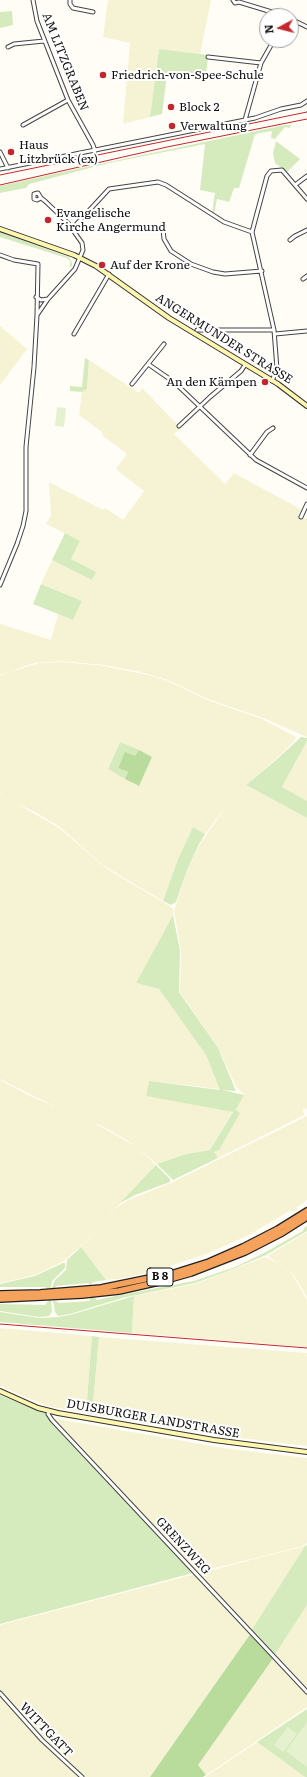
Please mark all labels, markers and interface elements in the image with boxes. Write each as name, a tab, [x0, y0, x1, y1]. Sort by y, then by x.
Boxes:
north arrow	[259, 8, 299, 48]
street label: AM LITZGRABEN	[39, 11, 91, 113]
text: N	[260, 24, 277, 35]
place label: Friedrich-von-Spee-Schule	[111, 68, 264, 82]
marker: Friedrich-von-Spee-Schule	[98, 70, 108, 80]
place label: Block 2	[179, 100, 220, 114]
marker: Block 2	[166, 102, 176, 112]
place label: Verwaltung	[180, 119, 247, 133]
marker: Verwaltung	[167, 121, 177, 131]
place label: Haus Litzbrück (ex)	[19, 138, 98, 166]
marker: Haus Litzbrück (ex)	[6, 147, 16, 157]
place label: Evangelische Kirche Angermund	[56, 206, 166, 234]
marker: Evangelische Kirche Angermund	[43, 215, 53, 225]
place label: Auf der Krone	[110, 258, 190, 272]
marker: Auf der Krone	[97, 260, 107, 270]
street label: ANGERMUNDER STRASSE	[153, 291, 295, 387]
place label: An den Kämpen	[166, 375, 257, 389]
marker: An den Kämpen	[260, 377, 270, 387]
road number: B 8	[147, 1268, 173, 1286]
street label: DUISBURGER LANDSTRASSE	[65, 1397, 241, 1441]
street label: GRENZWEG	[153, 1514, 213, 1578]
street label: WITTGATT	[17, 1700, 75, 1760]

